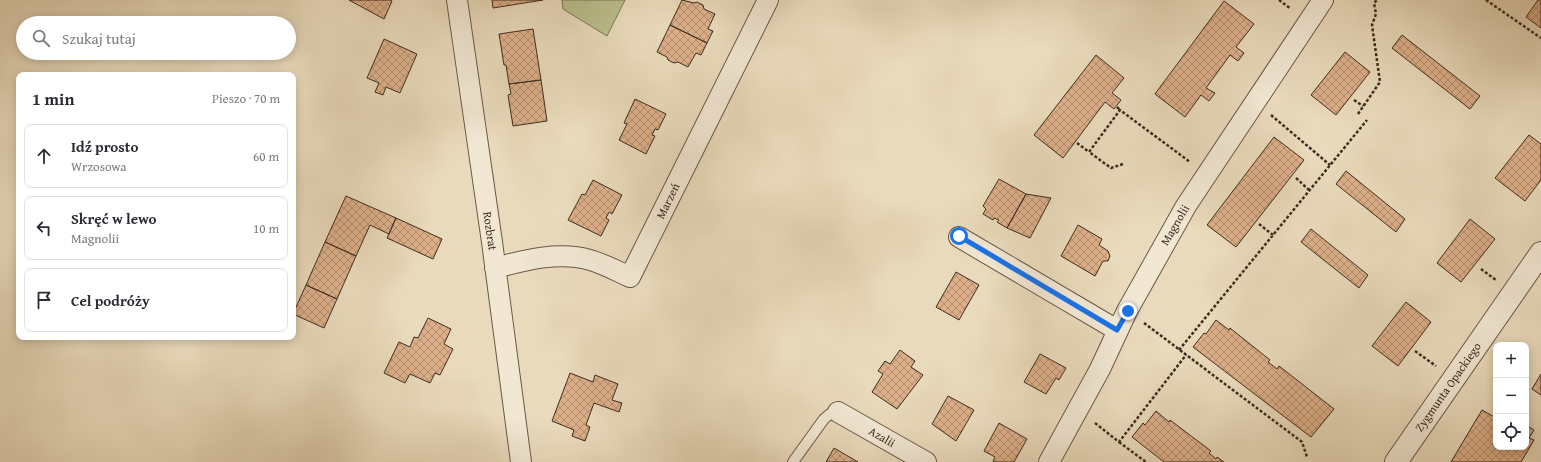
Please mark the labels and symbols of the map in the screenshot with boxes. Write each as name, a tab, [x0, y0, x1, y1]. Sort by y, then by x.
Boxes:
street label: Marzeń	[652, 180, 684, 222]
street label: Magnolii	[1156, 201, 1193, 248]
street label: Rozbrat	[479, 210, 502, 252]
route start	[950, 227, 968, 245]
route end	[1119, 302, 1137, 320]
street label: Zygmunta Opackiego	[1410, 339, 1485, 435]
street label: Azalii	[866, 422, 899, 451]

